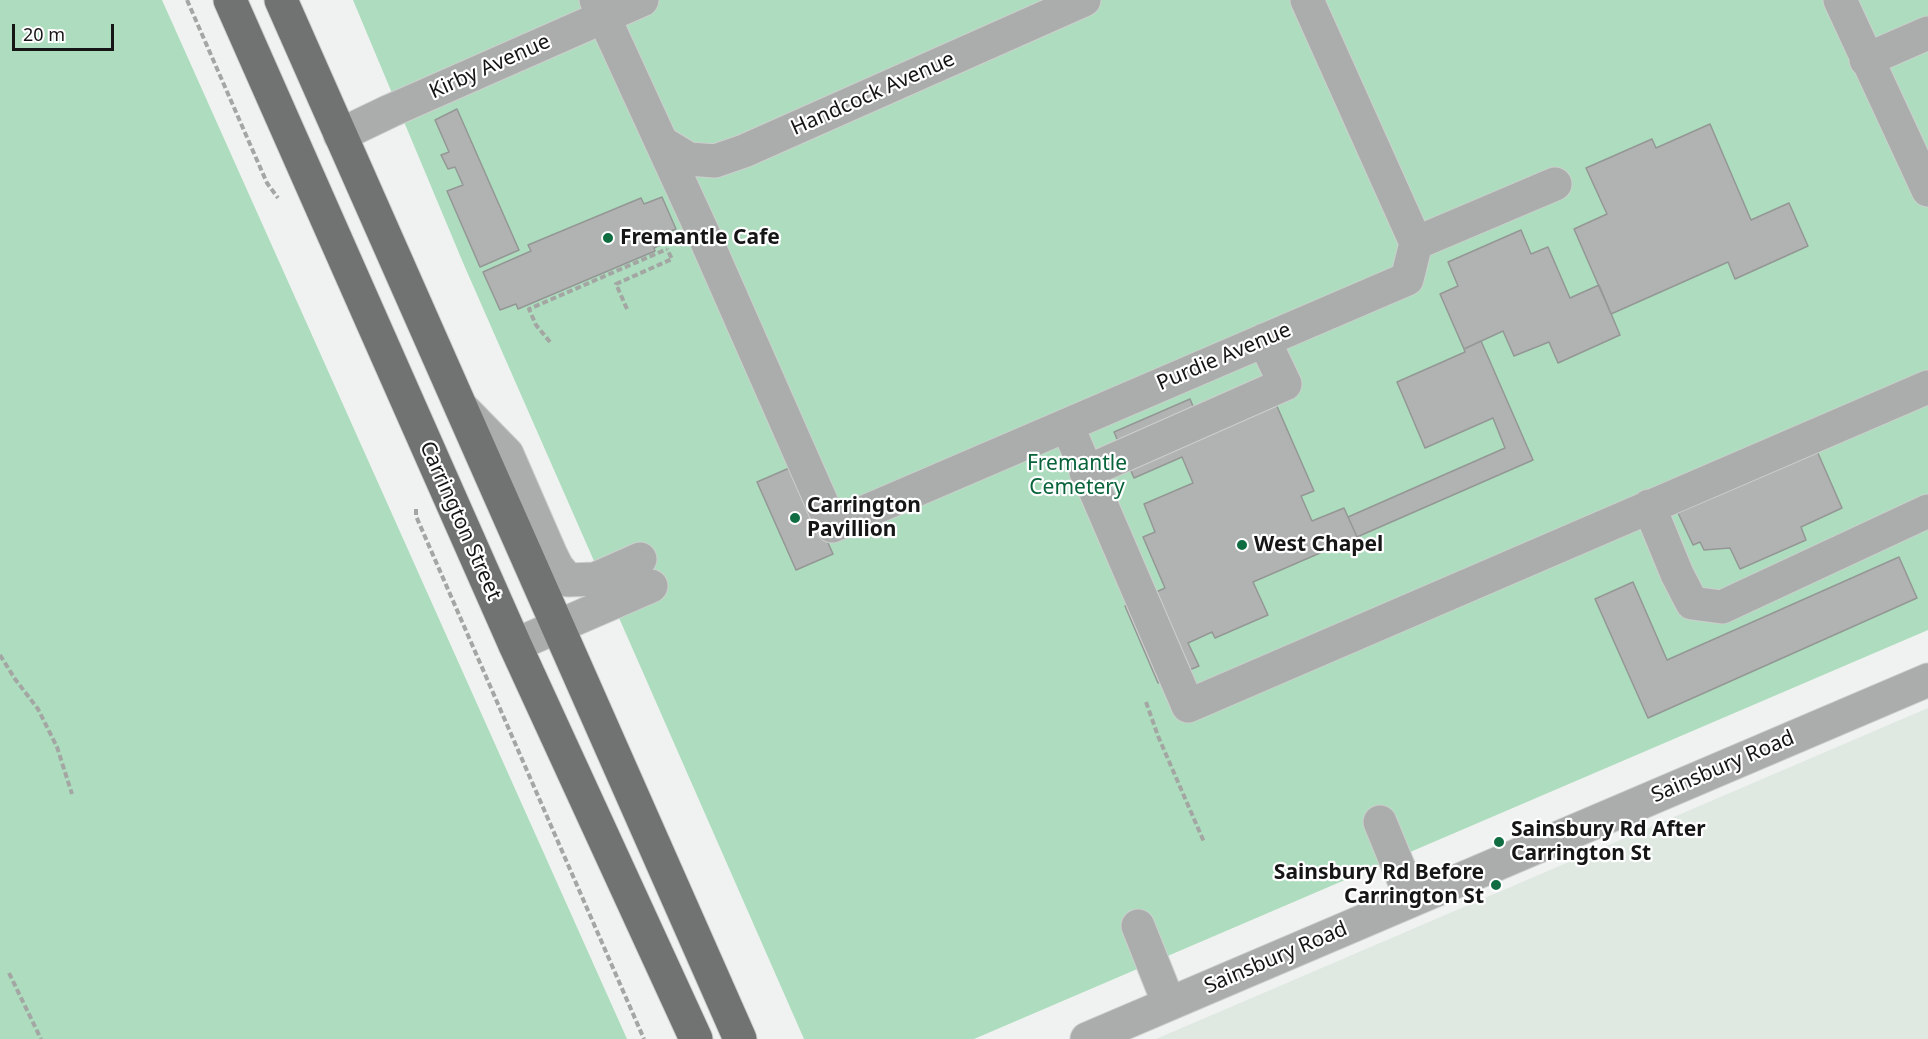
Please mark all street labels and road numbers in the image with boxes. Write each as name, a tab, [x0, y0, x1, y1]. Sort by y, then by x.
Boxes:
street label: Kirby Avenue	[426, 29, 554, 105]
street label: Handcock Avenue	[787, 47, 959, 141]
street label: Purdie Avenue	[1153, 317, 1295, 397]
street label: Carrington Street	[414, 438, 506, 604]
street label: Sainsbury Road	[1648, 726, 1798, 808]
street label: Sainsbury Road	[1201, 917, 1351, 999]

